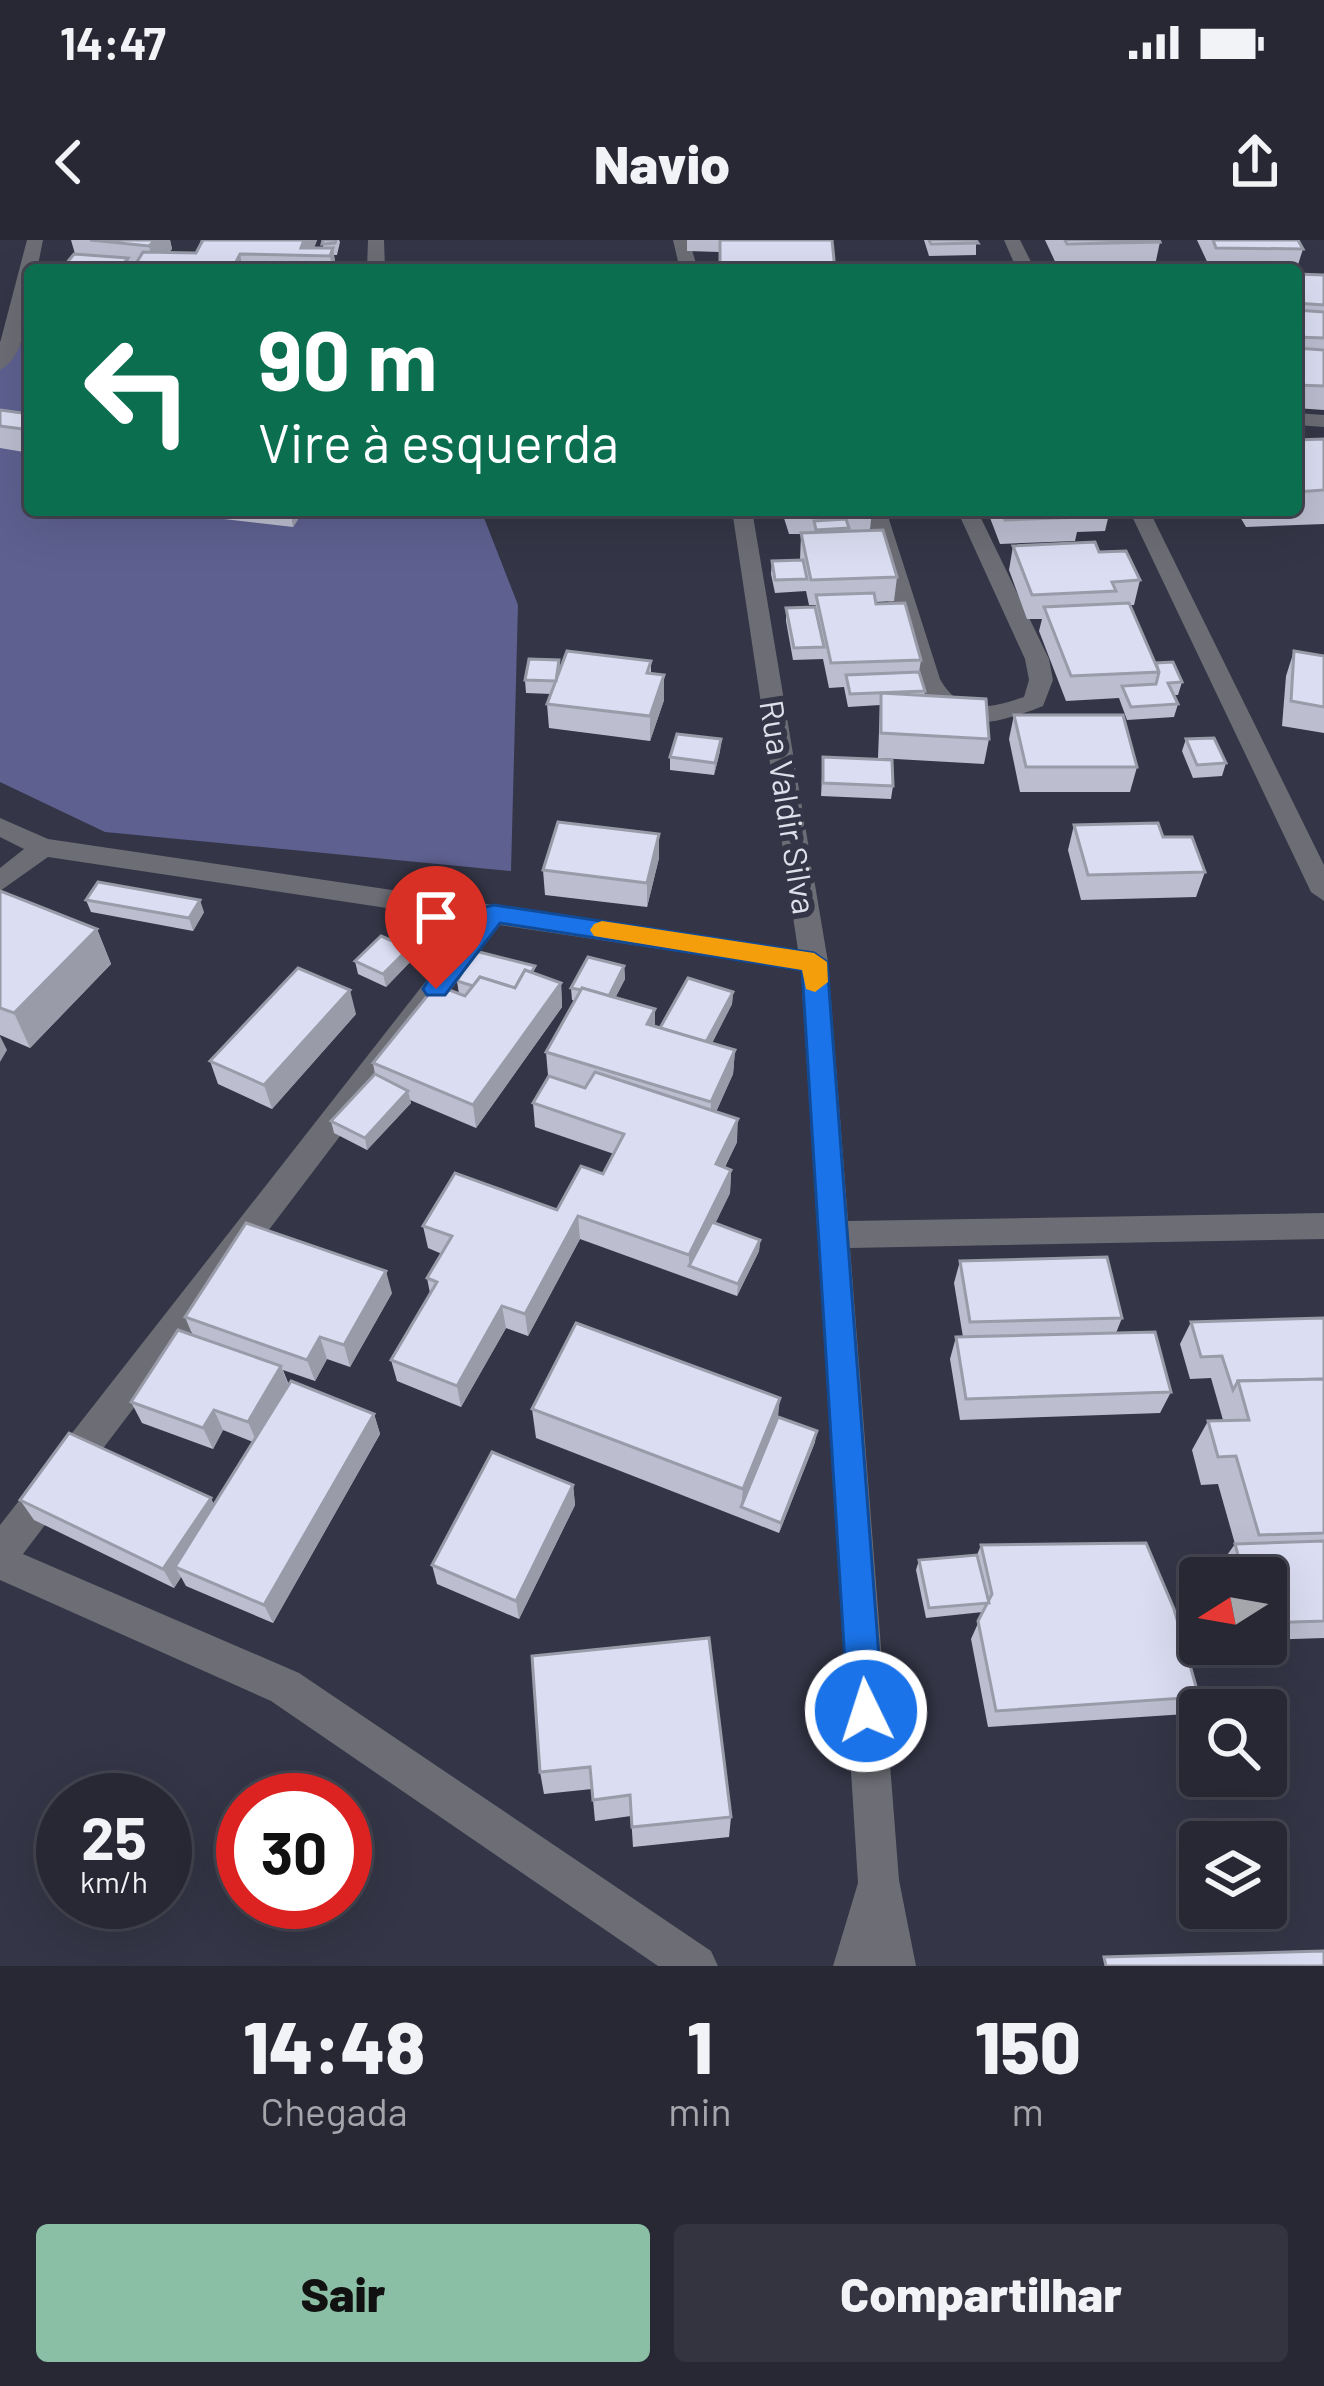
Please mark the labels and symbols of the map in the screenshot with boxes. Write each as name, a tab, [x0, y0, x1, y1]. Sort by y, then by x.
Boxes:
street label: Rua Valdir Silva	[752, 697, 826, 917]
pin	[385, 866, 487, 989]
north arrow	[1179, 1557, 1287, 1665]
position arrow	[803, 1648, 929, 1774]
speed limit sign: 30	[216, 1773, 372, 1929]

